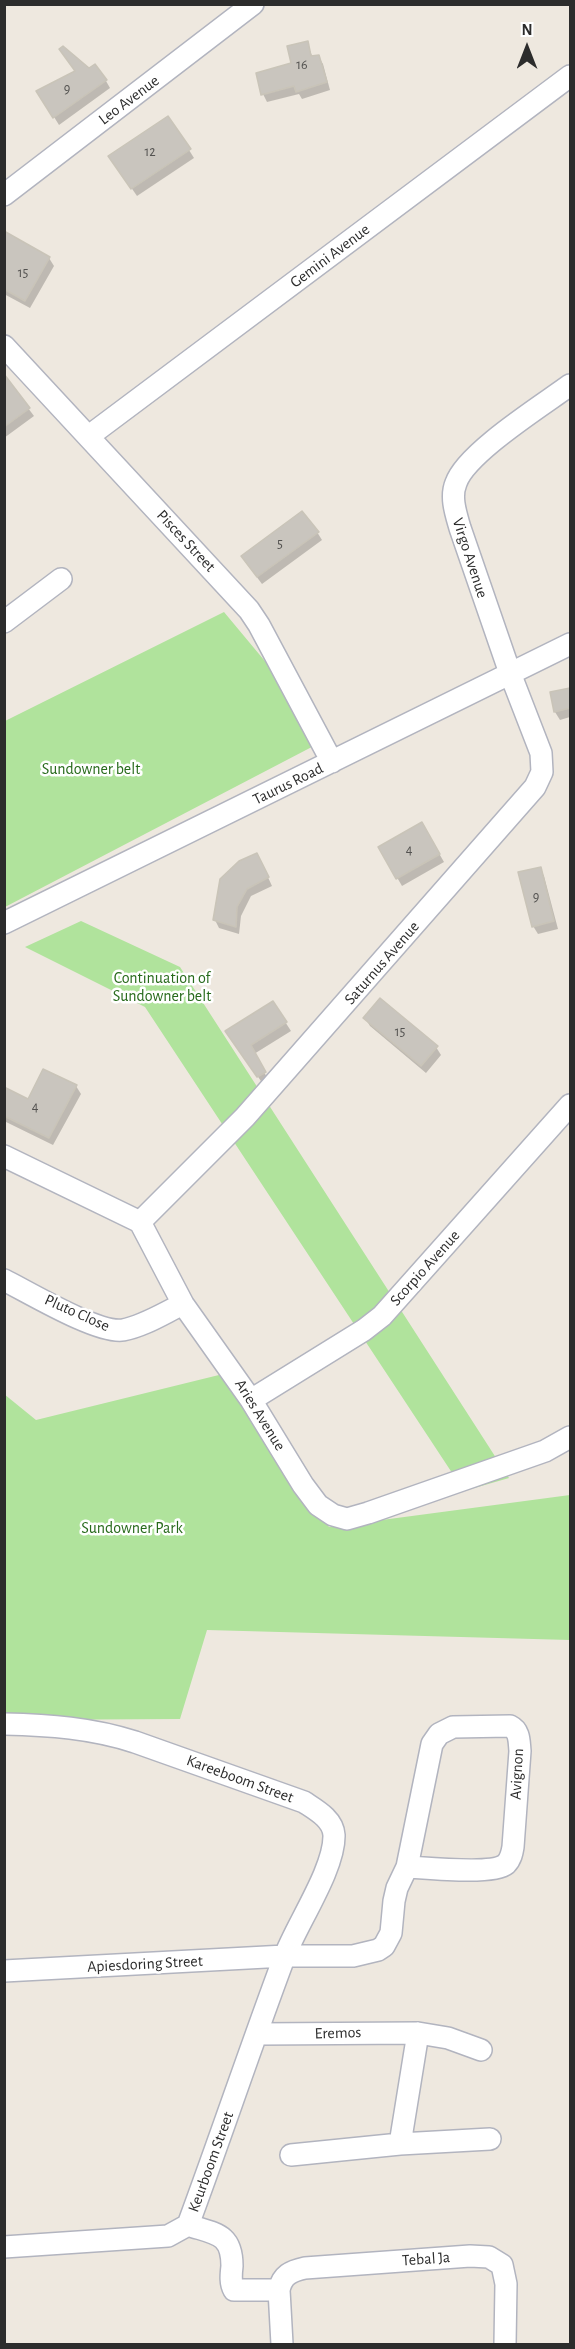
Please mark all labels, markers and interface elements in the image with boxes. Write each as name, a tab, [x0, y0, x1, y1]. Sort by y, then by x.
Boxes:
north arrow	[497, 18, 557, 78]
text: N	[521, 22, 533, 38]
house number: 16	[296, 57, 308, 73]
street label: Leo Avenue	[95, 71, 163, 129]
house number: 9	[64, 81, 70, 97]
house number: 12	[144, 144, 156, 160]
street label: Gemini Avenue	[286, 220, 374, 292]
house number: 15	[18, 265, 28, 281]
street label: Pisces Street	[152, 506, 220, 576]
street label: Virgo Avenue	[448, 516, 492, 600]
house number: 5	[277, 536, 283, 552]
park label: Sundowner belt	[42, 759, 140, 779]
street label: Taurus Road	[250, 759, 326, 809]
house number: 4	[406, 842, 412, 858]
house number: 9	[533, 889, 539, 905]
street label: Saturnus Avenue	[340, 917, 424, 1009]
park label: Continuation of Sundowner belt	[113, 968, 211, 1006]
house number: 15	[395, 1024, 405, 1040]
house number: 4	[32, 1099, 38, 1115]
street label: Scorpio Avenue	[386, 1226, 464, 1310]
street label: Pluto Close	[41, 1290, 113, 1336]
street label: Aries Avenue	[230, 1376, 290, 1454]
park label: Sundowner Park	[81, 1518, 183, 1538]
street label: Avignon	[506, 1748, 528, 1800]
street label: Kareeboom Street	[184, 1751, 296, 1807]
street label: Apiesdoring Street	[87, 1951, 203, 1977]
street label: Eremos	[314, 2023, 362, 2043]
street label: Keurboom Street	[184, 2109, 238, 2215]
street label: Tebal Ja	[401, 2248, 451, 2270]

